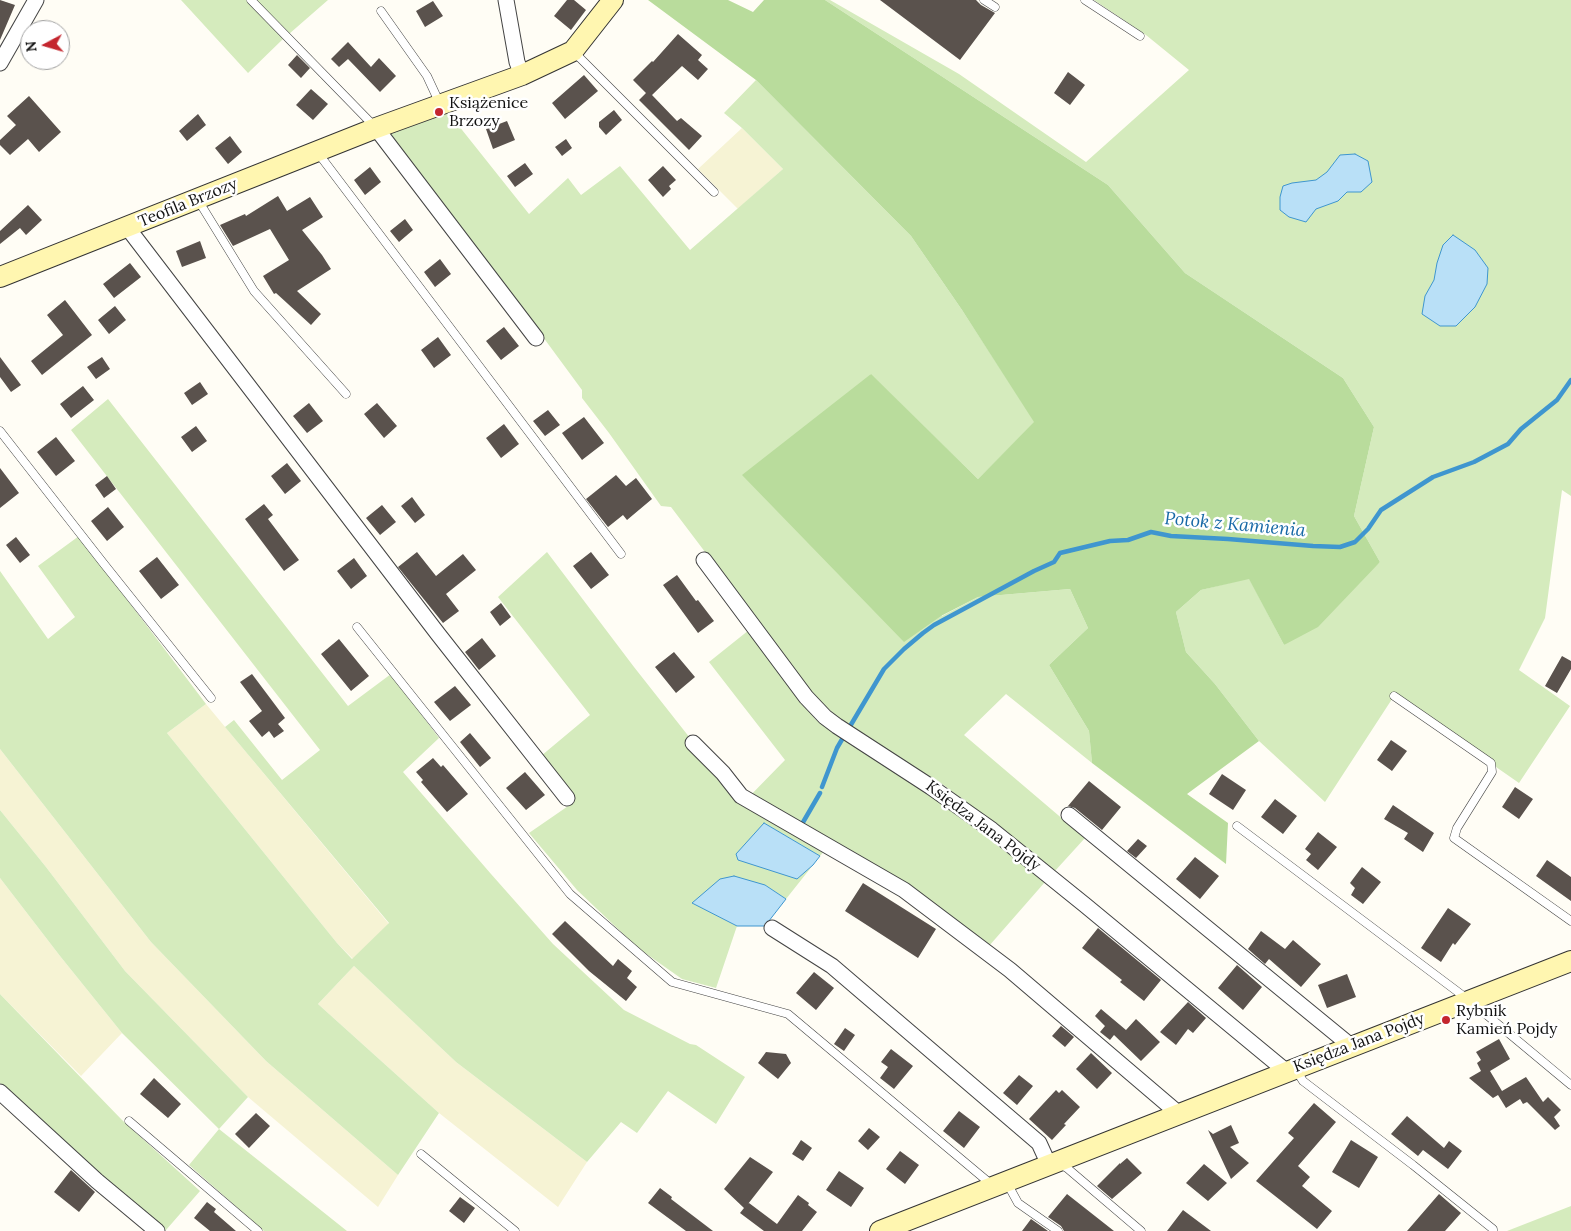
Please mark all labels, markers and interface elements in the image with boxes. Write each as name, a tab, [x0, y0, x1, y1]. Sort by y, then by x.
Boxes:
north arrow	[20, 20, 70, 70]
text: N	[22, 40, 41, 53]
place label: Książenice Brzozy	[449, 93, 528, 131]
marker: Książenice Brzozy	[433, 106, 445, 118]
street label: Teofila Brzozy	[136, 174, 240, 232]
water label: Potok z Kamienia	[1163, 508, 1307, 542]
street label: Księdza Jana Pojdy	[922, 777, 1044, 875]
place label: Rybnik Kamień Pojdy	[1456, 1001, 1558, 1039]
street label: Księdza Jana Pojdy	[1291, 1009, 1427, 1077]
marker: Rybnik Kamień Pojdy	[1440, 1014, 1452, 1026]

